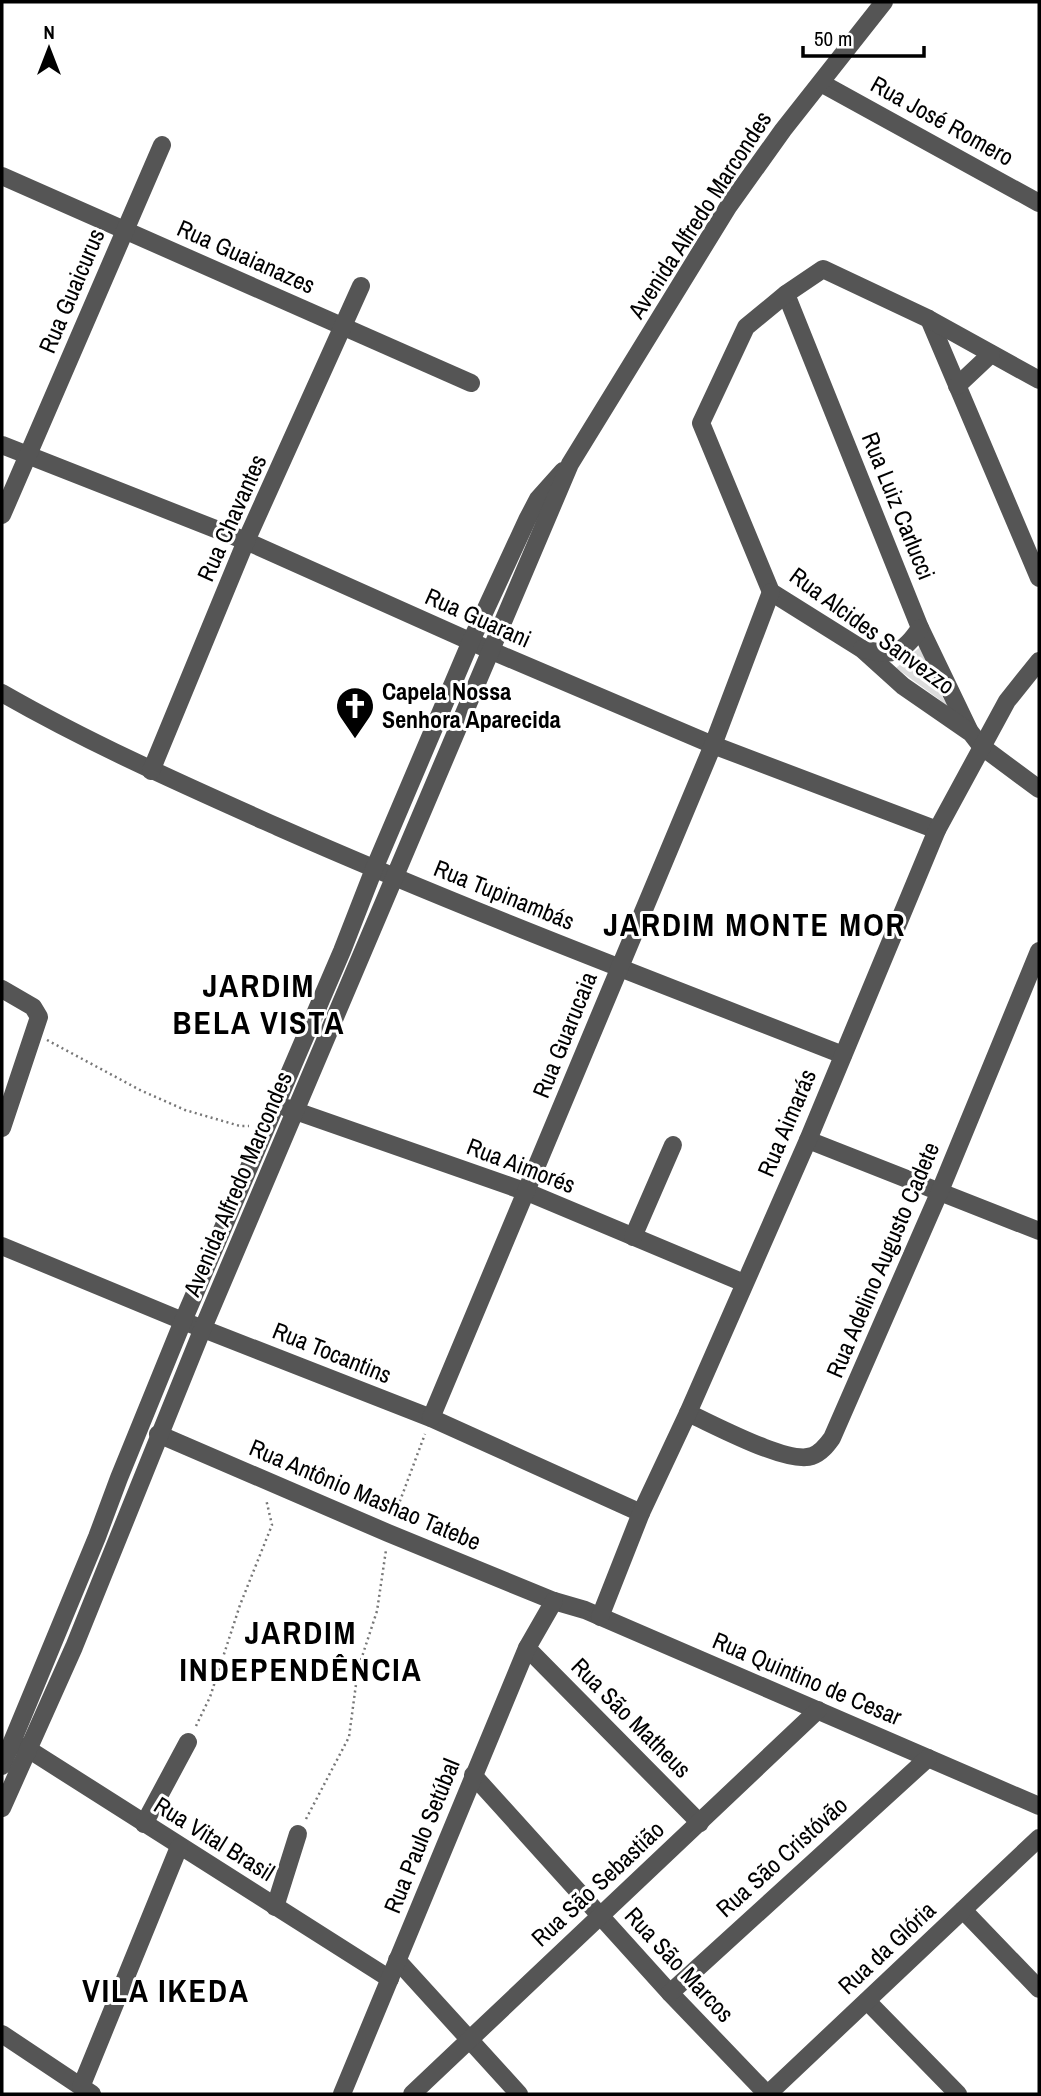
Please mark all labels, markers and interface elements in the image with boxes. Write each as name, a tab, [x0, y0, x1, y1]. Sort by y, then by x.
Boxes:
north arrow	[14, 14, 84, 84]
scale bar	[803, 14, 924, 58]
text: N	[43, 19, 55, 45]
text: 50 m	[814, 24, 852, 53]
street label: Rua José Romero	[865, 68, 1020, 173]
street label: Avenida Alfredo Marcondes	[619, 104, 778, 325]
street label: Rua Guaianazes	[172, 211, 320, 301]
street label: Rua Guaicurus	[30, 223, 112, 358]
street label: Rua Luiz Carlucci	[855, 427, 943, 584]
street label: Rua Chavantes	[189, 449, 273, 586]
street label: Rua Alcides Sanvezzo	[784, 559, 962, 701]
street label: Rua Guarani	[420, 580, 536, 655]
place label: Capela Nossa Senhora Aparecida	[382, 675, 561, 735]
church icon: Capela Nossa Senhora Aparecida	[334, 685, 376, 740]
street label: Rua Tupinambás	[429, 851, 579, 937]
district label: JARDIM MONTE MOR	[603, 903, 907, 946]
district label: JARDIM BELA VISTA	[172, 964, 346, 1044]
street label: Rua Guarucaia	[524, 967, 604, 1102]
street label: Rua Aimarás	[749, 1064, 823, 1181]
street label: Avenida Alfredo Marcondes	[175, 1066, 299, 1302]
street label: Rua Aimorés	[463, 1130, 580, 1200]
street label: Rua Adelino Augusto Cadete	[818, 1137, 946, 1382]
street label: Rua Tocantins	[268, 1314, 397, 1390]
street label: Rua Antônio Mashao Tatebe	[245, 1431, 486, 1557]
district label: JARDIM INDEPENDÊNCIA	[179, 1611, 423, 1691]
street label: Rua Quintino de Cesar	[708, 1624, 907, 1733]
street label: Rua São Matheus	[565, 1650, 699, 1784]
street label: Rua Paulo Setúbal	[375, 1754, 467, 1918]
street label: Rua Vital Brasil	[148, 1788, 281, 1888]
street label: Rua São Cristóvão	[709, 1789, 854, 1924]
street label: Rua São Sebastião	[524, 1813, 671, 1953]
street label: Rua da Glória	[831, 1894, 942, 2001]
street label: Rua São Marcos	[618, 1900, 741, 2029]
district label: VILA IKEDA	[82, 1969, 250, 2012]

